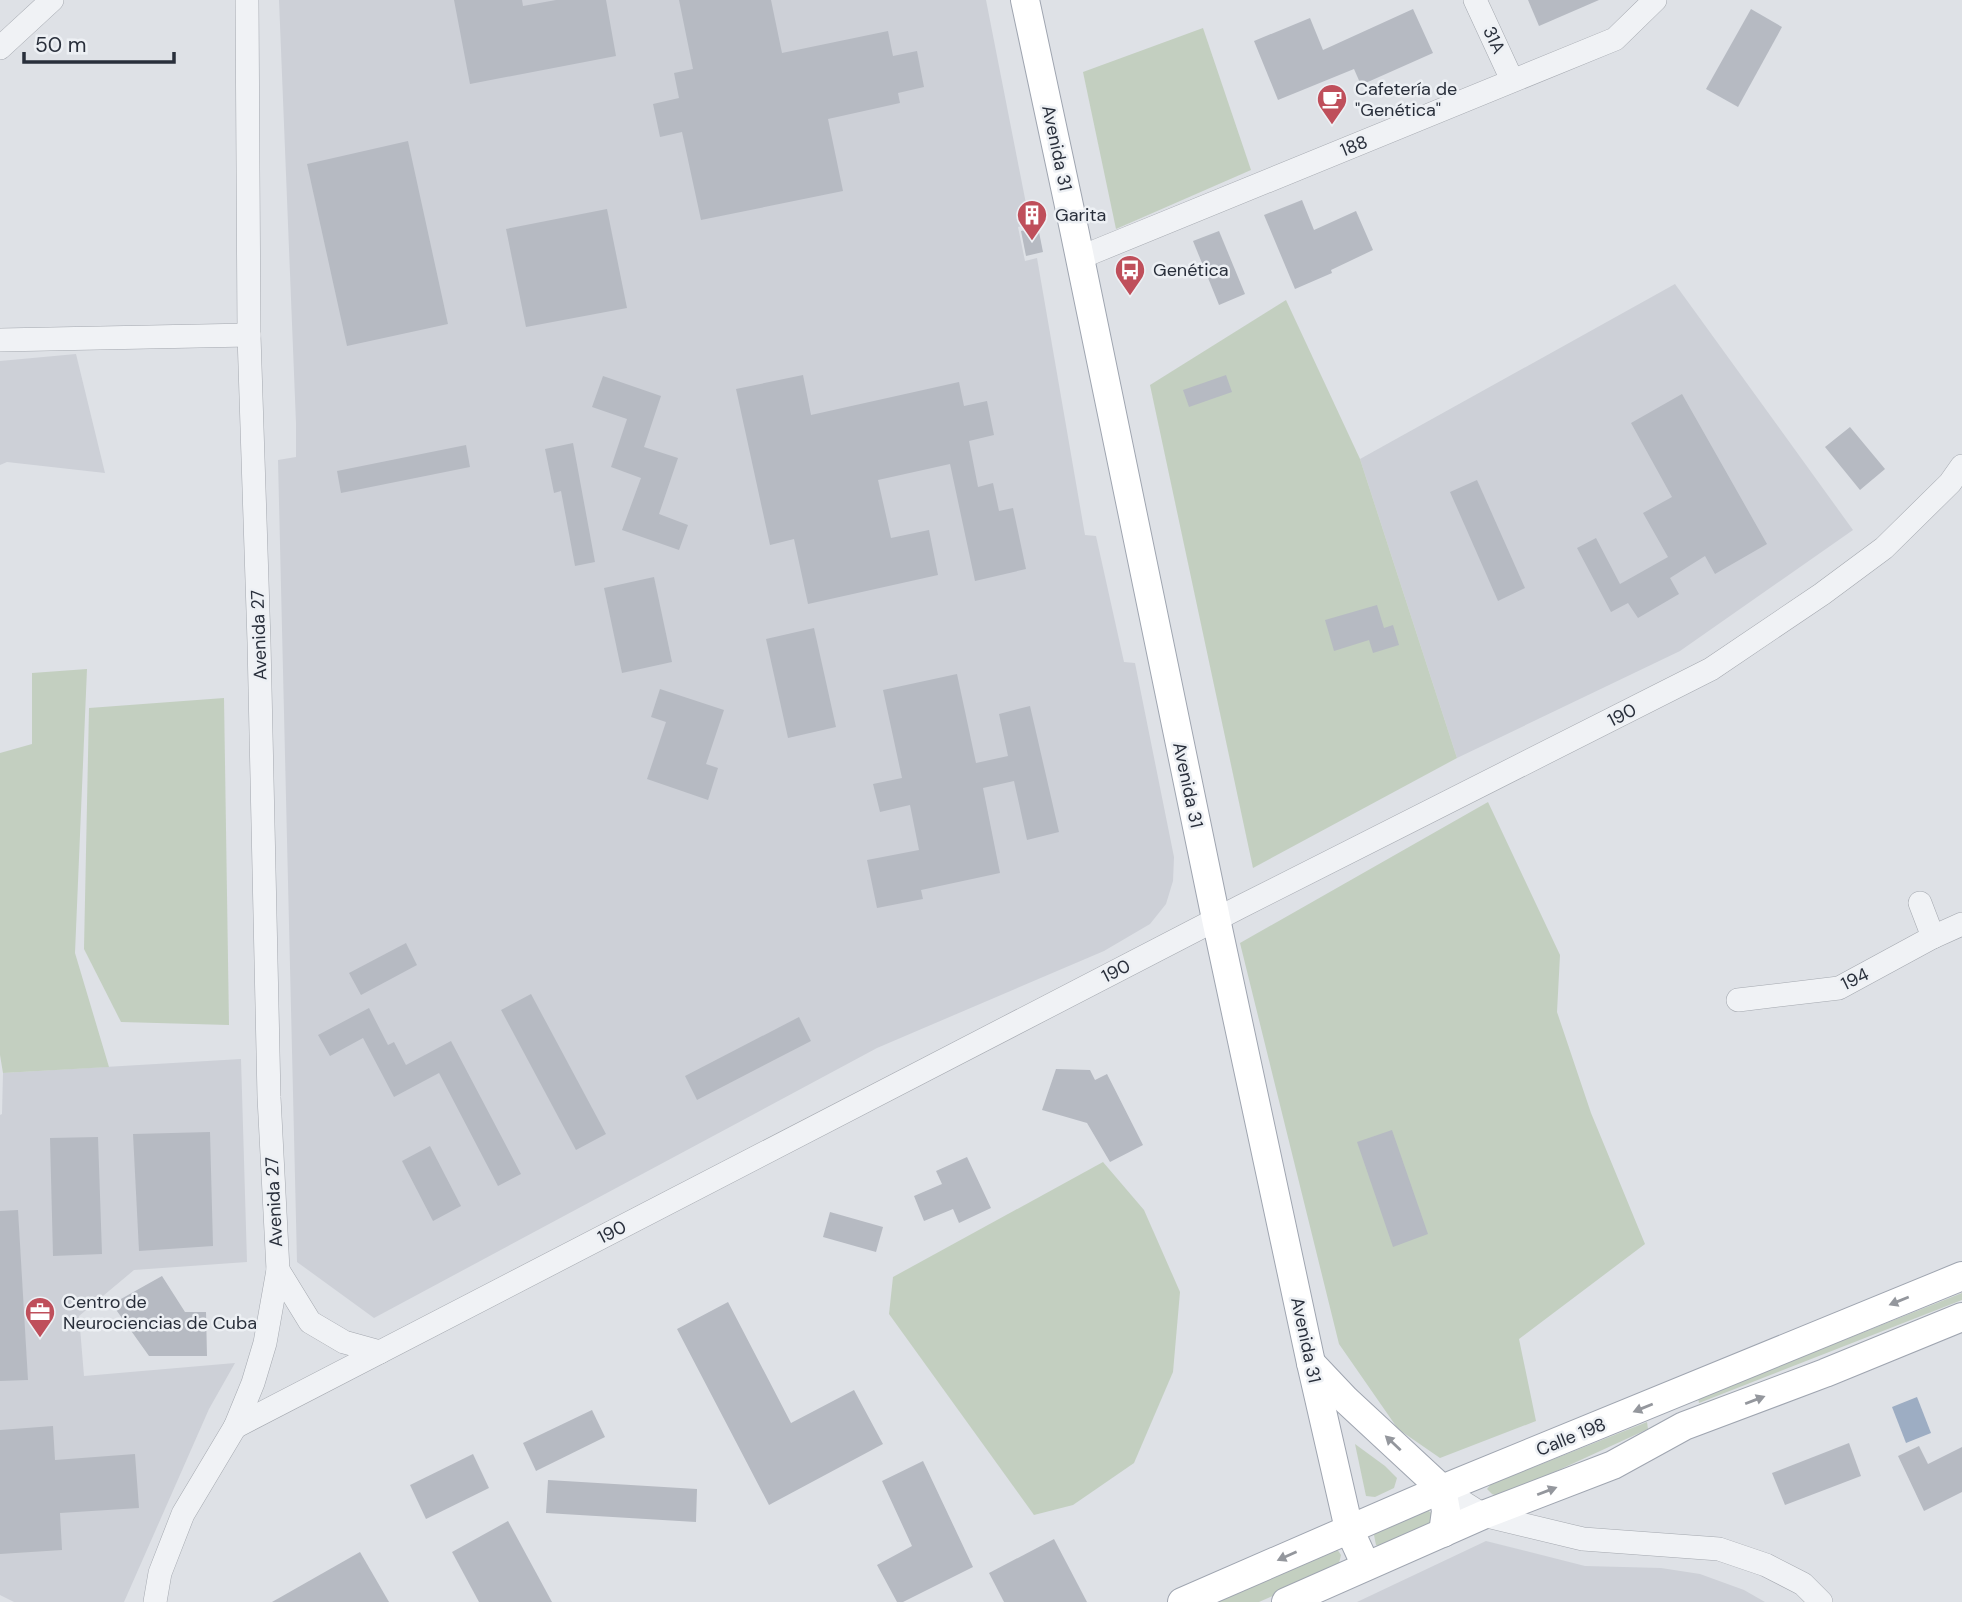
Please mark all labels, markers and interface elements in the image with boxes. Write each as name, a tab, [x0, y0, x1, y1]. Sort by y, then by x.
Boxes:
scale bar	[24, 21, 175, 65]
street label: 31A	[1477, 22, 1511, 58]
text: 50 m	[35, 31, 86, 59]
place label: Cafetería de "Genética"	[1355, 77, 1457, 122]
cafe icon: Cafetería de "Genética"	[1315, 82, 1349, 126]
street label: Avenida 31	[1036, 103, 1078, 193]
street label: 188	[1337, 130, 1371, 162]
building icon: Garita	[1015, 198, 1049, 242]
place label: Garita	[1055, 203, 1106, 227]
bus stop icon: Genética	[1113, 253, 1147, 297]
place label: Genética	[1153, 258, 1229, 282]
street label: Avenida 27	[245, 589, 273, 681]
street label: 190	[1604, 698, 1640, 732]
street label: Avenida 31	[1167, 740, 1209, 830]
street label: 190	[1098, 954, 1134, 988]
street label: 194	[1837, 962, 1873, 996]
street label: Avenida 27	[260, 1156, 288, 1248]
street label: 190	[594, 1215, 630, 1249]
place label: Centro de Neurociencias de Cuba	[63, 1290, 257, 1335]
office icon: Centro de Neurociencias de Cuba	[23, 1295, 57, 1339]
street label: Avenida 31	[1285, 1295, 1327, 1385]
one-way arrow	[1888, 1296, 1909, 1307]
one-way arrow	[1744, 1394, 1765, 1405]
one-way arrow	[1633, 1403, 1654, 1414]
street label: Calle 198	[1533, 1412, 1609, 1462]
one-way arrow	[1384, 1435, 1402, 1451]
one-way arrow	[1536, 1485, 1557, 1496]
one-way arrow	[1277, 1550, 1297, 1562]

